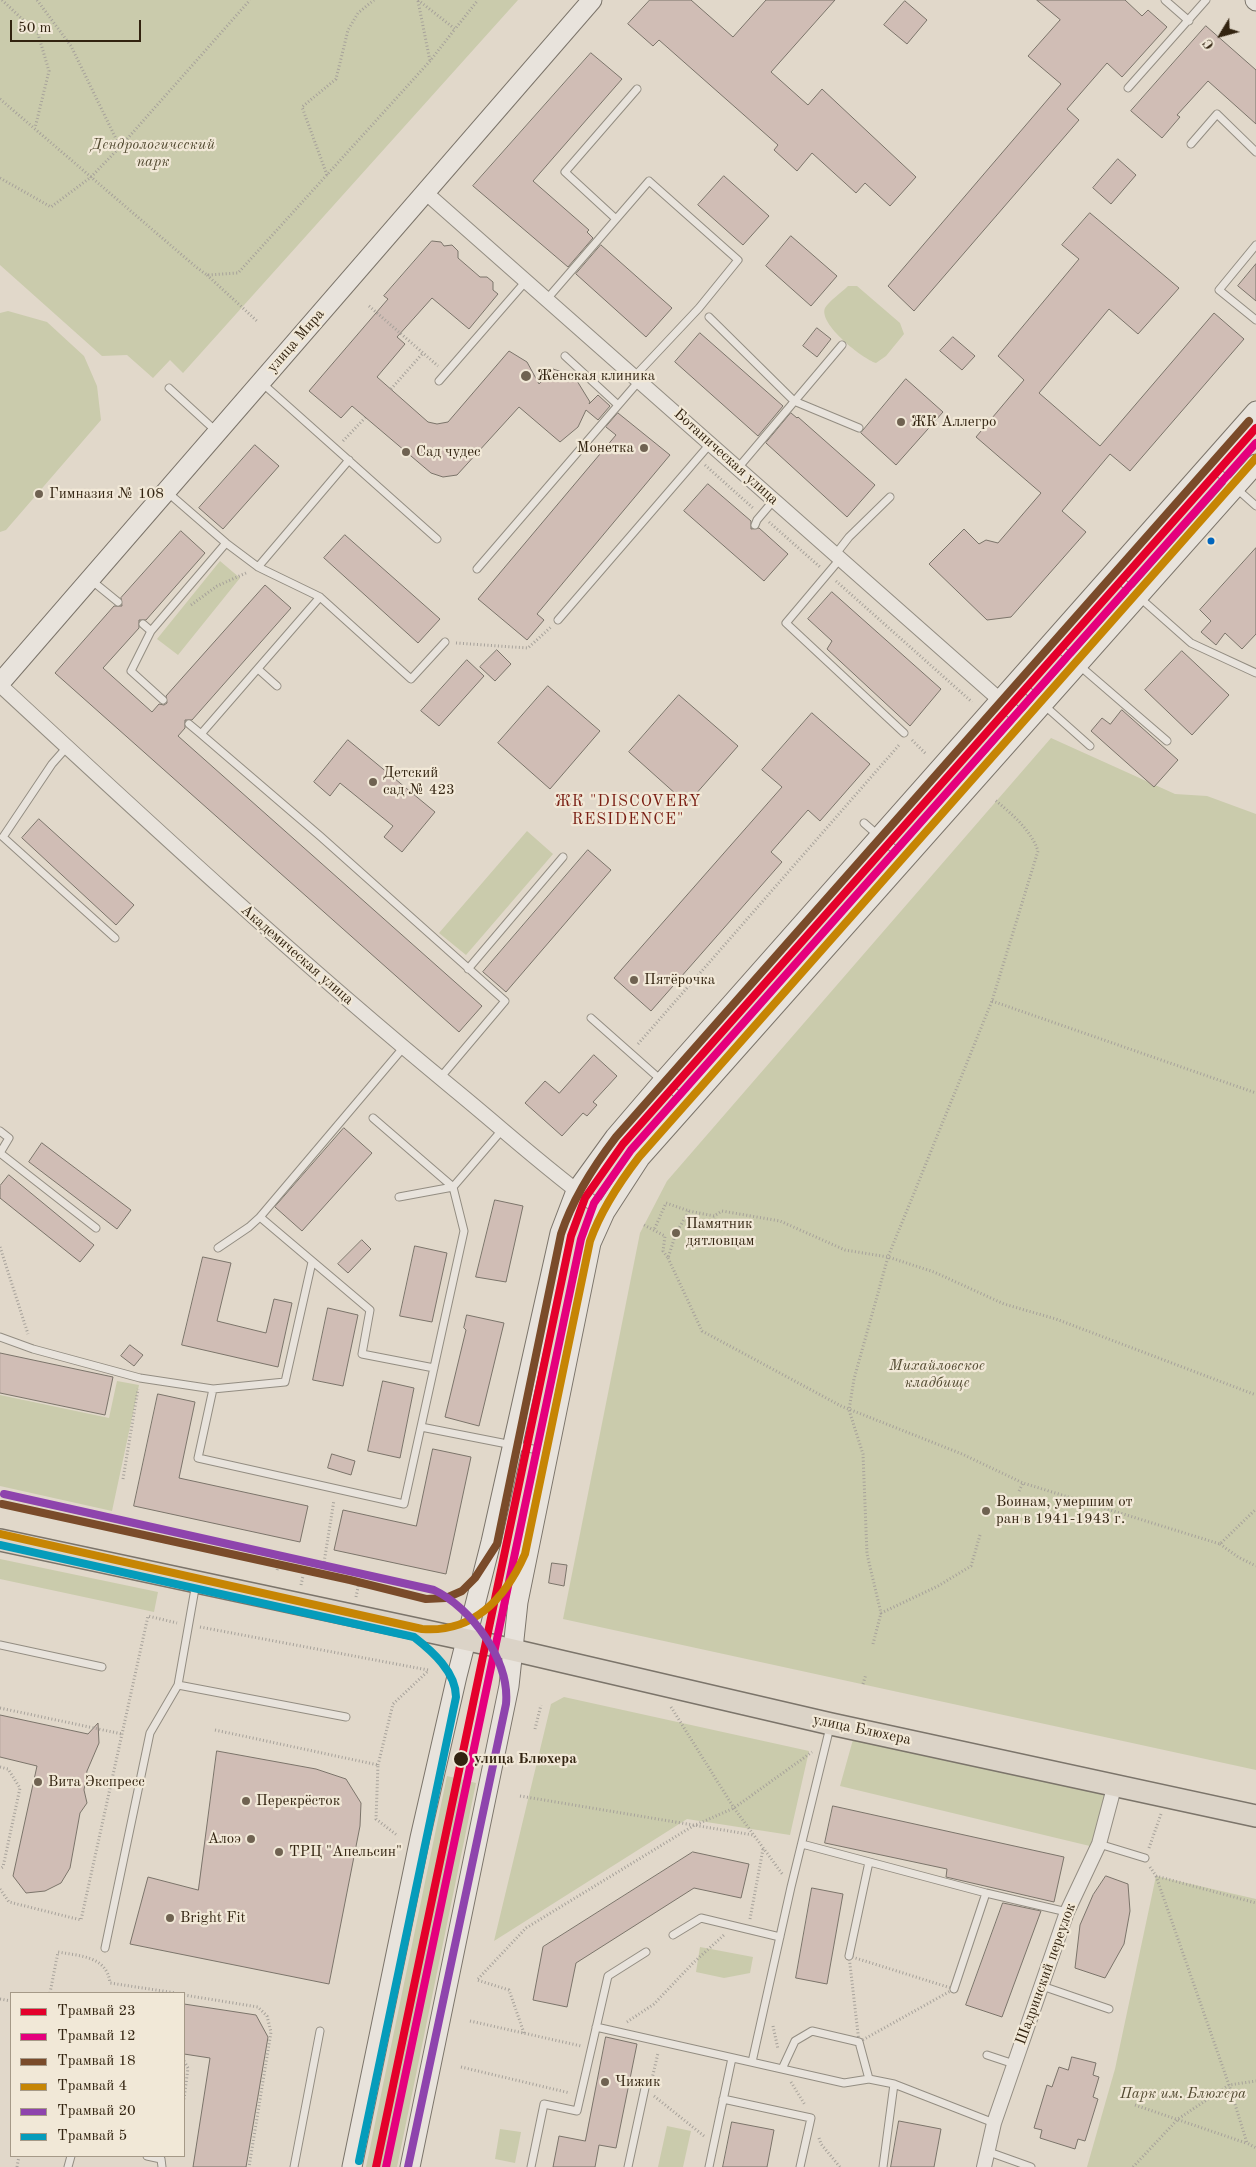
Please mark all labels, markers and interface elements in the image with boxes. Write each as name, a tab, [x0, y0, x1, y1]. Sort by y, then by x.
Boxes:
scale bar	[12, 10, 144, 42]
north arrow	[1196, 10, 1246, 60]
text: 50 m	[18, 21, 52, 36]
text: С	[1201, 36, 1217, 52]
park label: Дендрологический парк	[91, 136, 215, 171]
street label: улица Мира	[263, 306, 329, 376]
place label: Женская клиника	[537, 367, 655, 385]
marker: Женская клиника	[519, 369, 533, 383]
street label: Ботаническая улица	[670, 405, 782, 509]
place label: ЖК Аллегро	[911, 413, 996, 431]
marker: ЖК Аллегро	[895, 416, 907, 428]
place label: Монетка	[577, 439, 634, 457]
marker: Монетка	[638, 442, 650, 454]
place label: Сад чудес	[416, 443, 481, 461]
marker: Сад чудес	[400, 446, 412, 458]
place label: Гимназия № 108	[49, 485, 164, 503]
marker: Гимназия № 108	[33, 488, 45, 500]
unlabelled marker	[1206, 536, 1216, 546]
place label: Детский сад № 423	[383, 764, 455, 799]
marker: Детский сад № 423	[367, 776, 379, 788]
district label: ЖК "DISCOVERY RESIDENCE"	[553, 792, 703, 830]
street label: Академическая улица	[237, 901, 357, 1009]
place label: Пятёрочка	[644, 971, 715, 989]
marker: Пятёрочка	[628, 974, 640, 986]
place label: Памятник дятловцам	[686, 1215, 754, 1250]
marker: Памятник дятловцам	[670, 1227, 682, 1239]
park label: Михайловское кладбище	[889, 1357, 985, 1392]
place label: Воинам, умершим от ран в 1941-1943 г.	[996, 1493, 1133, 1528]
marker: Воинам, умершим от ран в 1941-1943 г.	[980, 1505, 992, 1517]
street label: улица Блюхера	[811, 1711, 913, 1749]
marker: улица Блюхера	[452, 1750, 470, 1768]
place label: улица Блюхера	[474, 1750, 577, 1768]
place label: Вита Экспресс	[48, 1773, 145, 1791]
marker: Вита Экспресс	[32, 1776, 44, 1788]
place label: Перекрёсток	[256, 1792, 340, 1810]
marker: Перекрёсток	[240, 1795, 252, 1807]
place label: Алоэ	[208, 1830, 241, 1848]
marker: Алоэ	[245, 1833, 257, 1845]
place label: ТРЦ "Апельсин"	[289, 1843, 402, 1861]
marker: ТРЦ "Апельсин"	[273, 1846, 285, 1858]
street label: Шадринский переулок	[1012, 1901, 1080, 2047]
place label: Bright Fit	[180, 1909, 246, 1927]
marker: Bright Fit	[164, 1912, 176, 1924]
legend	[10, 1992, 185, 2157]
text: Трамвай 23	[57, 2004, 136, 2019]
text: Трамвай 12	[57, 2029, 136, 2044]
text: Трамвай 18	[57, 2054, 136, 2069]
place label: Чижик	[615, 2073, 660, 2091]
marker: Чижик	[599, 2076, 611, 2088]
text: Трамвай 4	[57, 2079, 127, 2094]
park label: Парк им. Блюхера	[1120, 2085, 1246, 2103]
text: Трамвай 20	[57, 2104, 136, 2119]
text: Трамвай 5	[57, 2129, 127, 2144]

